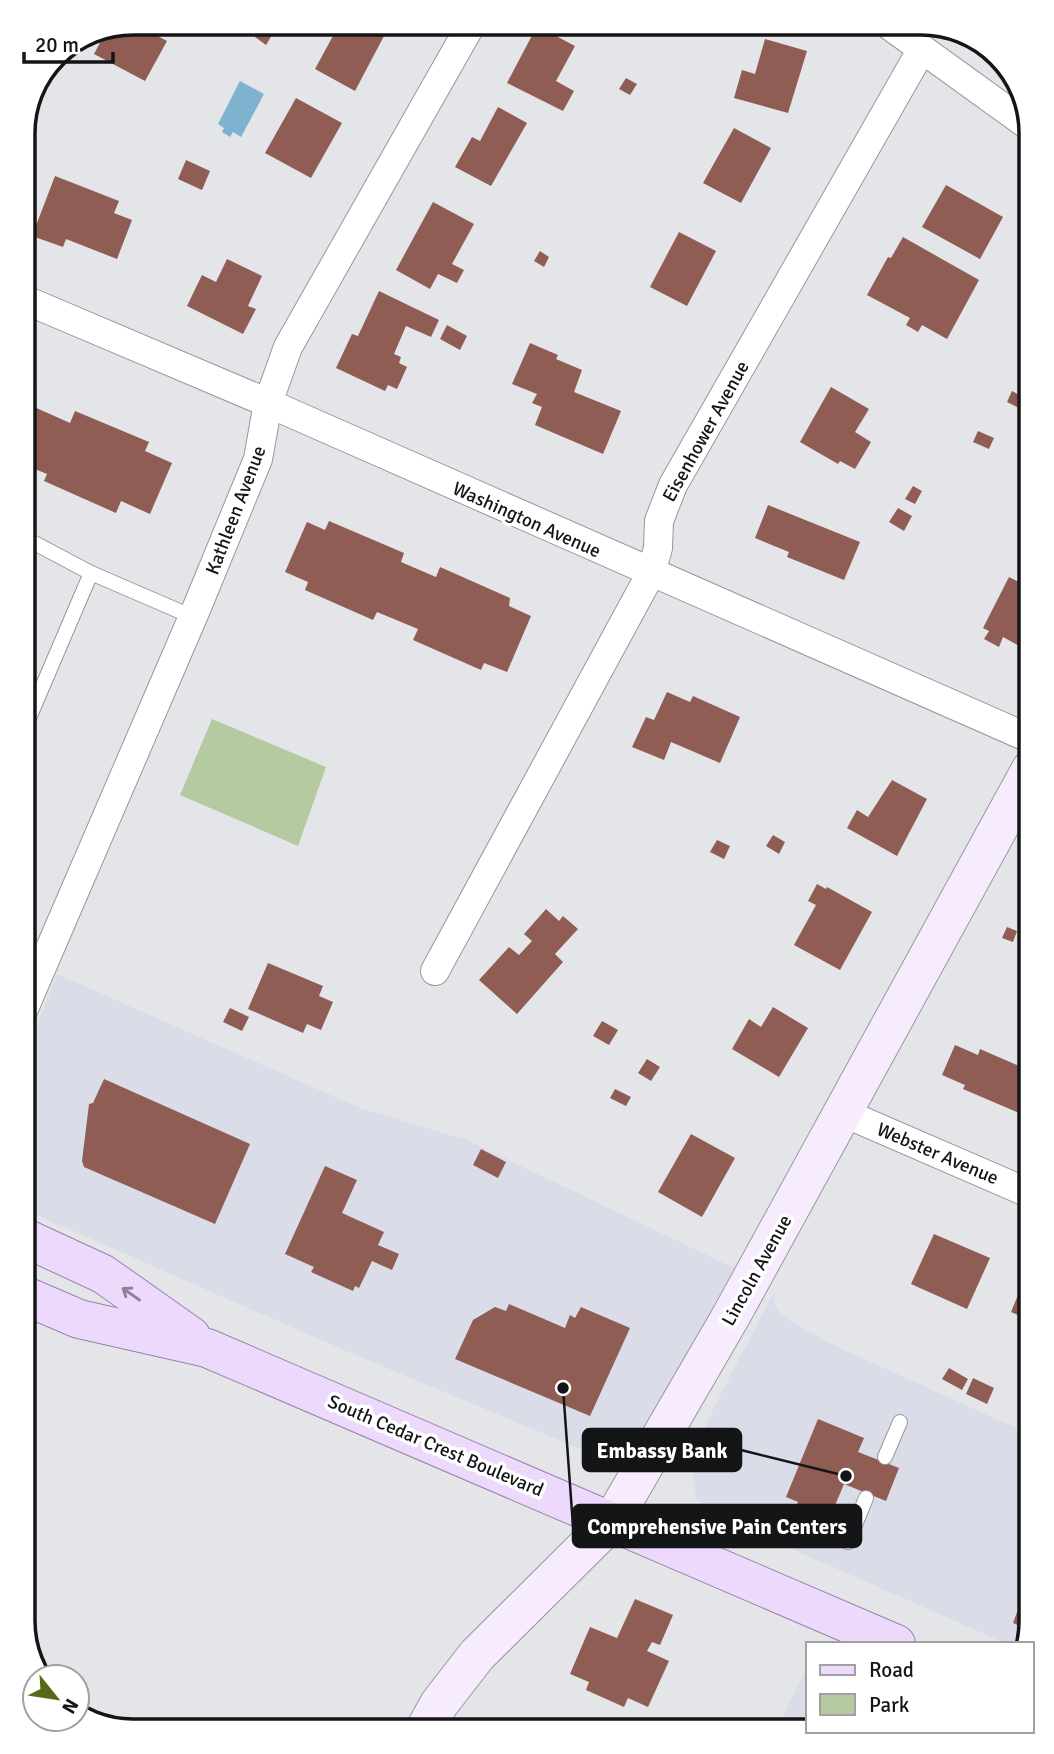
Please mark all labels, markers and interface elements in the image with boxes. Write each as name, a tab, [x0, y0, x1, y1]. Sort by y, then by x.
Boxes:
scale bar	[24, 21, 114, 65]
text: 20 m	[35, 32, 79, 58]
street label: Eisenhower Avenue	[657, 357, 755, 506]
street label: Kathleen Avenue	[200, 443, 272, 578]
street label: Washington Avenue	[449, 476, 604, 563]
street label: Webster Avenue	[873, 1118, 1002, 1190]
street label: Lincoln Avenue	[716, 1211, 797, 1330]
one-way arrow	[122, 1287, 141, 1301]
street label: South Cedar Crest Boulevard	[324, 1390, 547, 1502]
callout: Embassy Bank	[583, 1429, 741, 1471]
text: Embassy Bank	[597, 1438, 727, 1464]
callout: Comprehensive Pain Centers	[573, 1505, 861, 1547]
text: Comprehensive Pain Centers	[587, 1514, 847, 1540]
legend	[806, 1642, 1033, 1733]
text: Road	[869, 1657, 914, 1683]
north arrow	[21, 1663, 91, 1733]
text: Park	[869, 1692, 910, 1718]
text: N	[56, 1694, 84, 1718]

